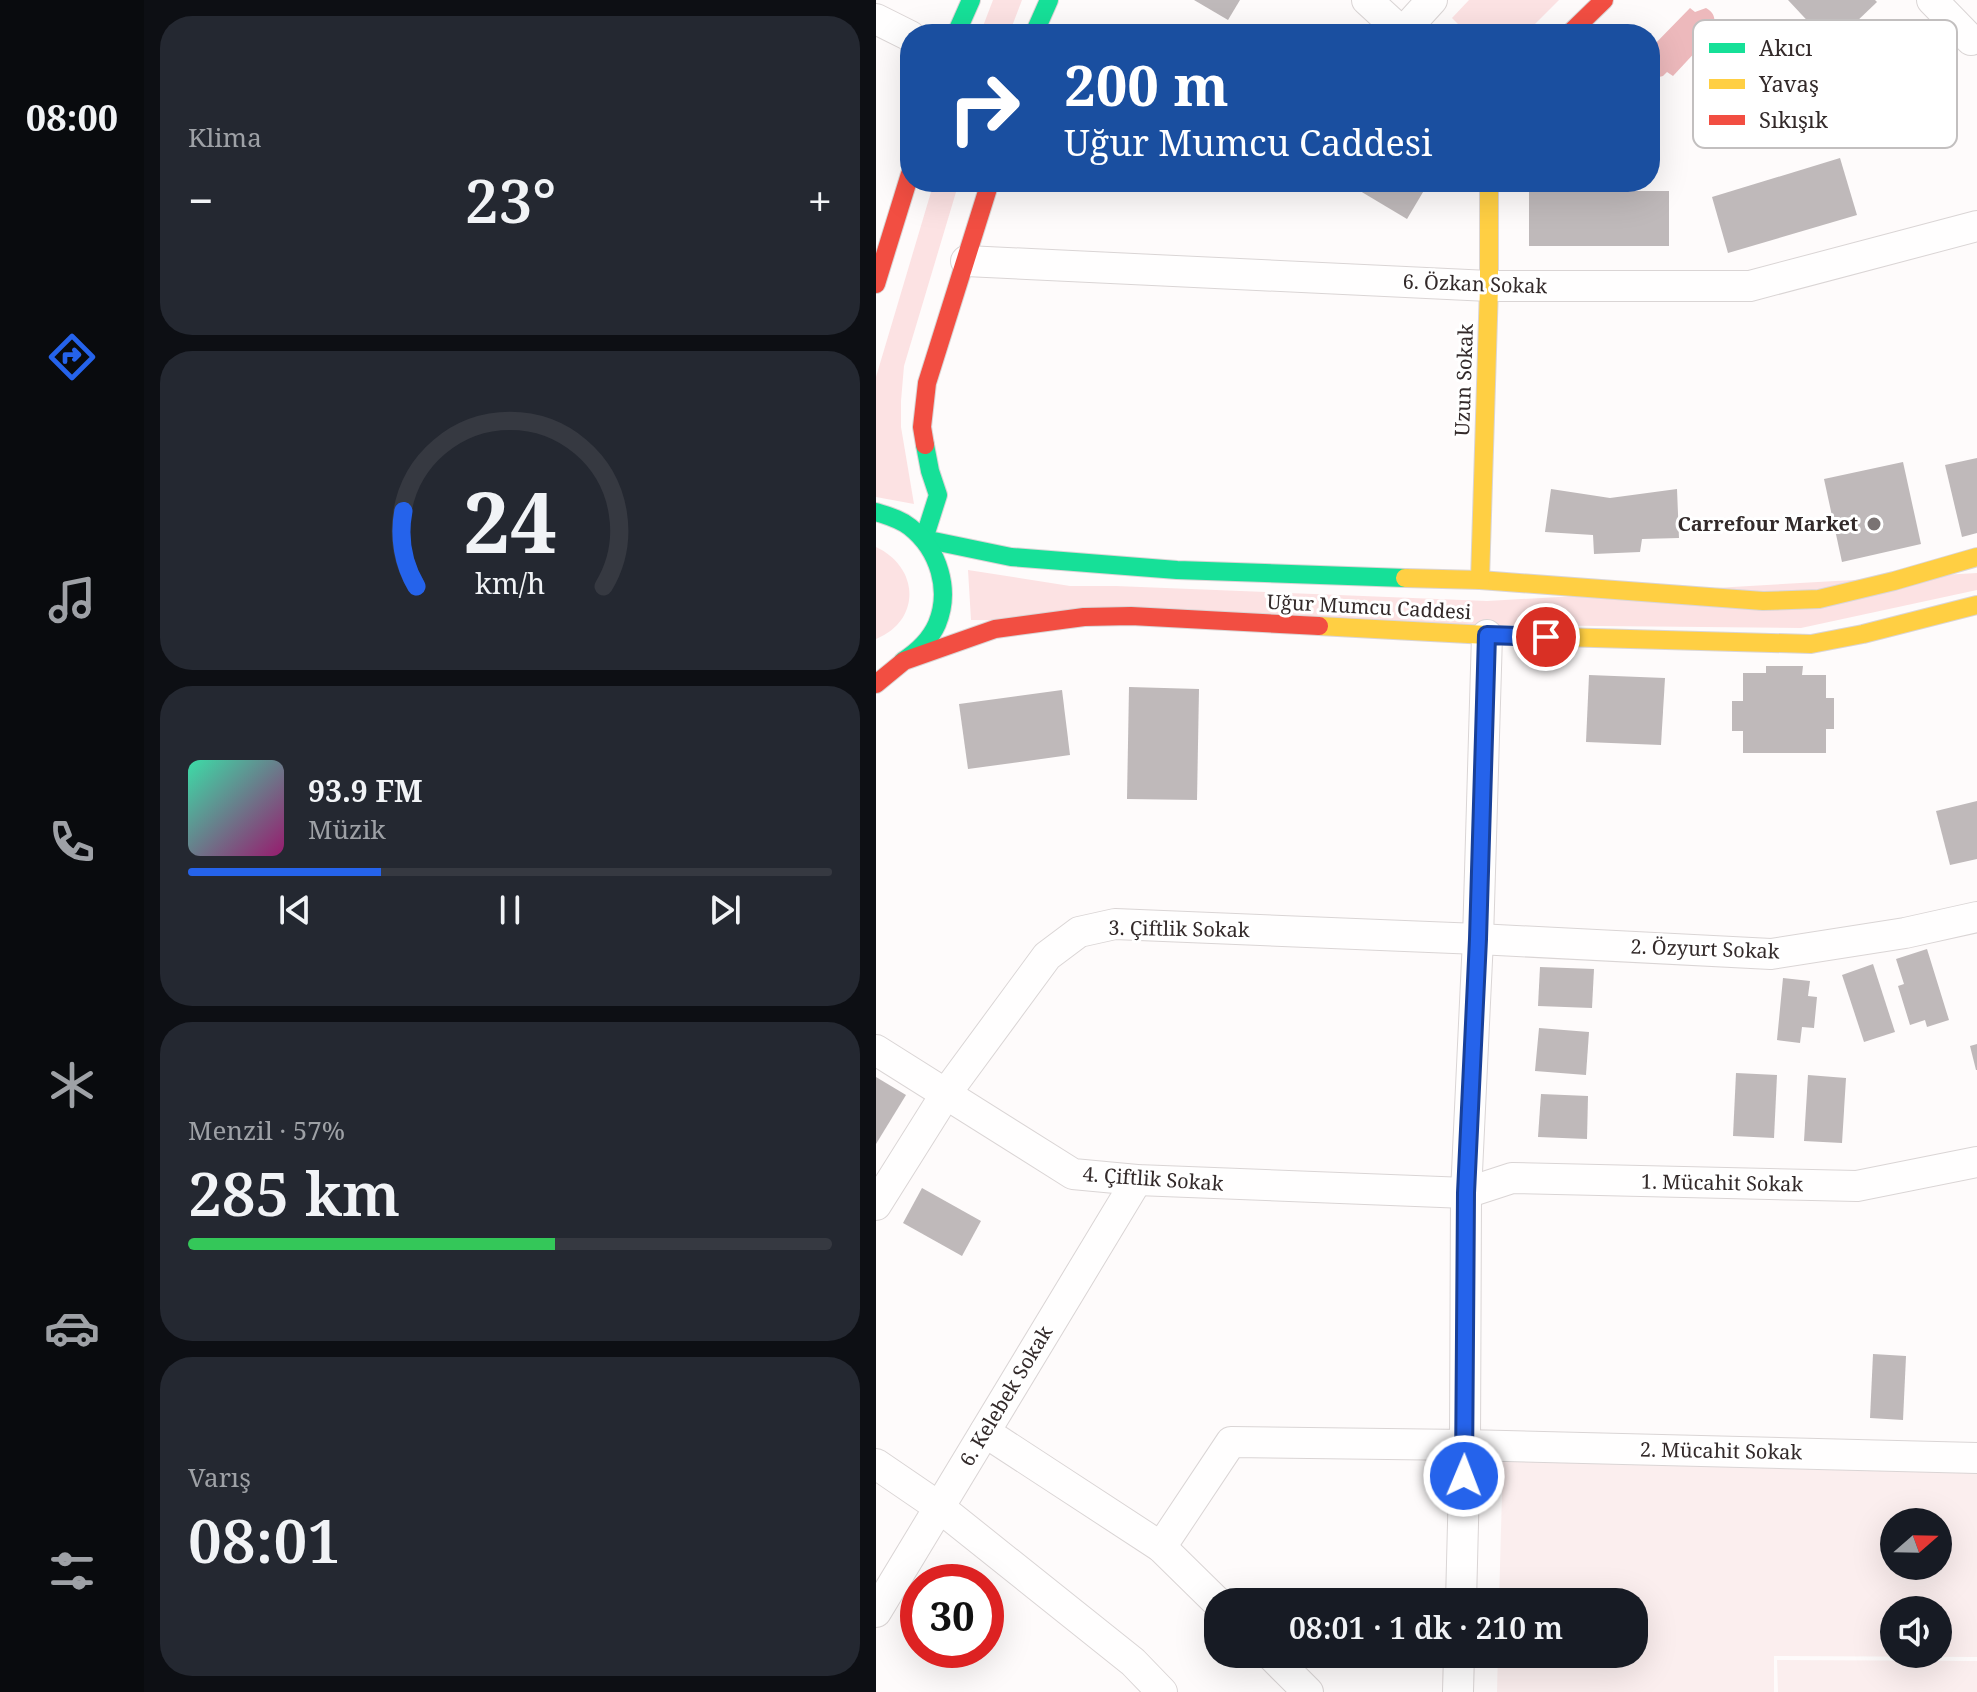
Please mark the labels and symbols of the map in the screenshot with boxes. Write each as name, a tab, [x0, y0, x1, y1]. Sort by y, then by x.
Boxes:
legend	[1693, 20, 1957, 148]
text: Akıcı	[1759, 32, 1812, 62]
text: Yavaş	[1758, 68, 1819, 98]
text: Sıkışık	[1759, 104, 1828, 134]
street label: 6. Özkan Sokak	[1402, 267, 1548, 300]
street label: Uzun Sokak	[1448, 323, 1479, 437]
place label: Carrefour Market	[1677, 510, 1858, 537]
marker: Carrefour Market	[1865, 515, 1883, 533]
street label: Uğur Mumcu Caddesi	[1266, 588, 1473, 625]
pin	[1512, 603, 1580, 671]
street label: 3. Çiftlik Sokak	[1108, 914, 1250, 943]
street label: 2. Özyurt Sokak	[1630, 932, 1780, 965]
street label: 4. Çiftlik Sokak	[1082, 1160, 1225, 1197]
street label: 1. Mücahit Sokak	[1641, 1168, 1804, 1197]
street label: 6. Kelebek Sokak	[953, 1320, 1058, 1471]
position arrow	[1422, 1434, 1506, 1518]
street label: 2. Mücahit Sokak	[1640, 1436, 1803, 1465]
north arrow	[1880, 1508, 1952, 1580]
speed limit sign: 30	[900, 1564, 1004, 1668]

